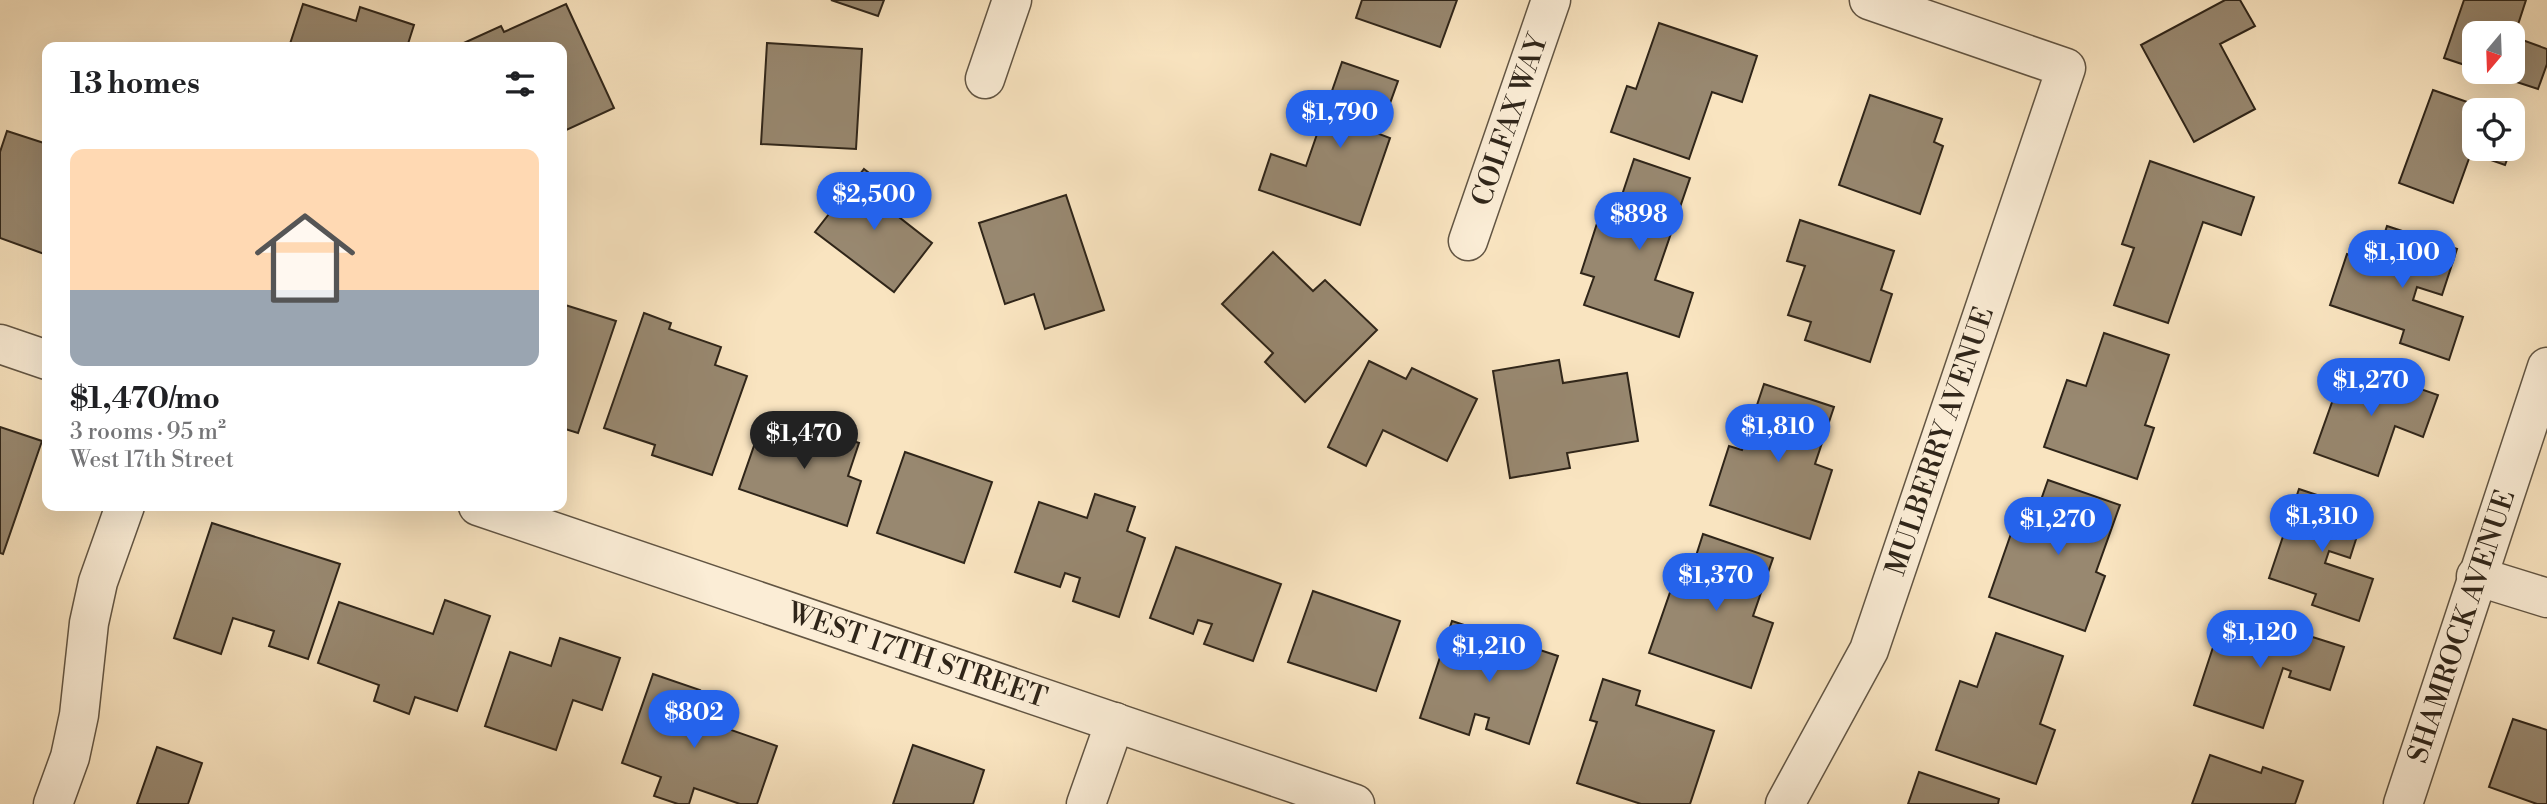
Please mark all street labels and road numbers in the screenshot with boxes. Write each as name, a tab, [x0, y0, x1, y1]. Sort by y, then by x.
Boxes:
street label: COLFAX WAY	[1464, 28, 1556, 210]
street label: MULBERRY AVENUE	[1878, 302, 2001, 580]
street label: SHAMROCK AVENUE	[2400, 485, 2523, 767]
street label: WEST 17TH STREET	[782, 595, 1052, 716]

